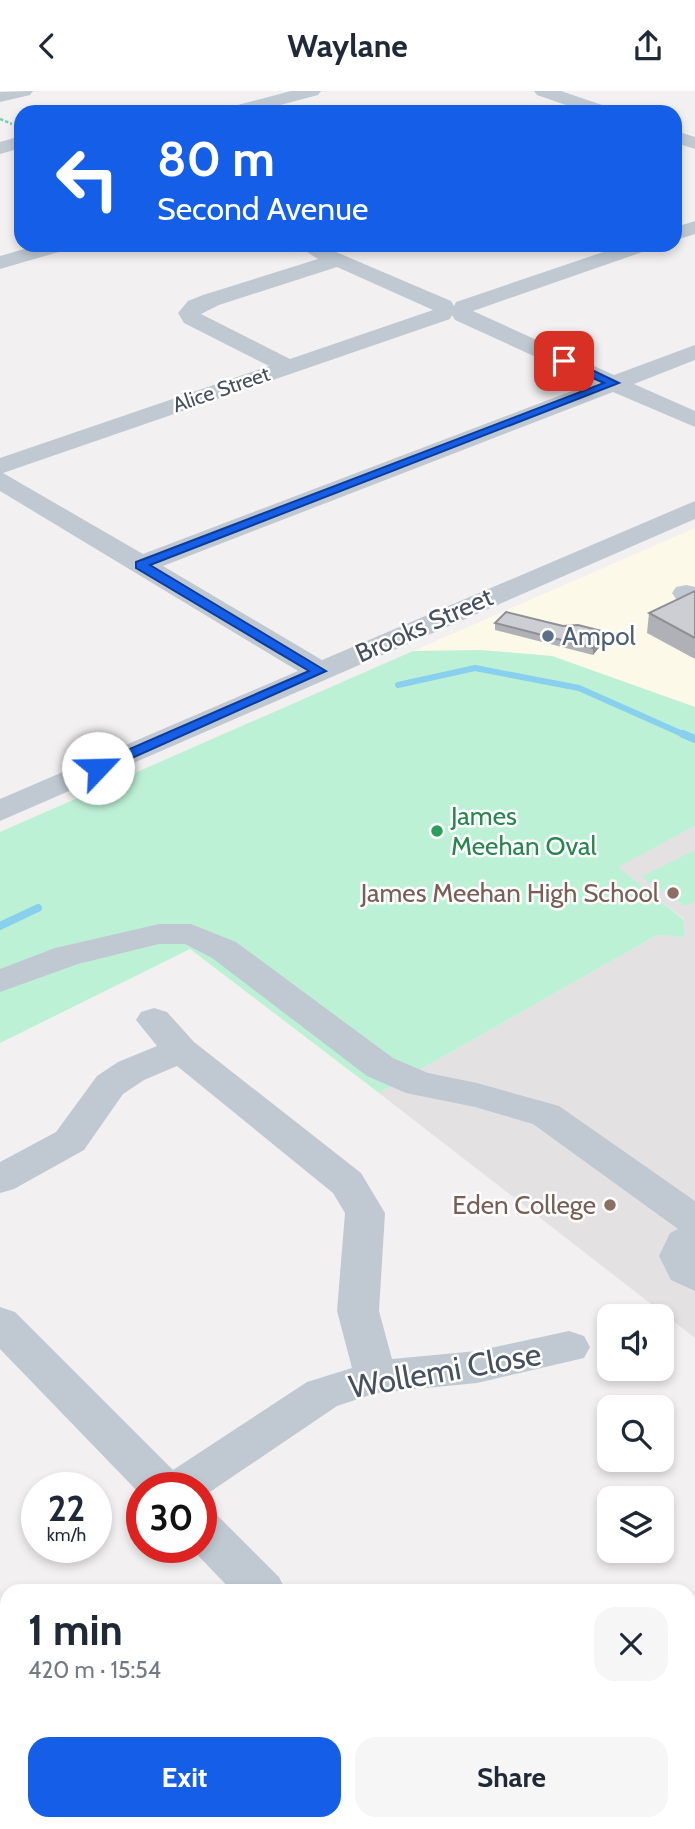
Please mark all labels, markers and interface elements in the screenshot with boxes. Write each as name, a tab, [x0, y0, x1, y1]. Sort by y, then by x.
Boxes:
text: Waylane	[287, 26, 408, 65]
icon: back	[28, 27, 66, 65]
icon: share	[629, 27, 667, 65]
text: 80 m	[157, 129, 275, 188]
icon: left	[42, 133, 133, 224]
text: Second Avenue	[157, 189, 368, 228]
pin	[534, 331, 594, 391]
icon: arrive	[545, 342, 583, 380]
street label: Alice Street	[169, 361, 273, 417]
street label: Brooks Street	[350, 580, 498, 669]
place label: Ampol	[562, 620, 636, 652]
marker: Ampol	[540, 628, 556, 644]
position arrow	[61, 731, 135, 805]
place label: James Meehan Oval	[450, 800, 597, 862]
marker: James Meehan Oval	[429, 823, 445, 839]
place label: James Meehan High School	[360, 877, 659, 909]
marker: James Meehan High School	[665, 885, 681, 901]
place label: Eden College	[452, 1189, 596, 1221]
marker: Eden College	[602, 1197, 618, 1213]
map controls	[597, 1304, 674, 1563]
button: sound	[597, 1304, 674, 1381]
street label: Wollemi Close	[346, 1334, 544, 1406]
button: search	[597, 1395, 674, 1472]
speed limit sign: 30	[126, 1472, 217, 1563]
button: layers	[597, 1486, 674, 1563]
text: 22	[48, 1487, 85, 1530]
text: km/h	[47, 1524, 86, 1546]
text: 1 min	[28, 1604, 123, 1656]
button: close	[594, 1607, 668, 1681]
text: 420 m · 15:54	[28, 1656, 161, 1684]
button: Exit	[28, 1737, 341, 1817]
button: Share	[355, 1737, 668, 1817]

